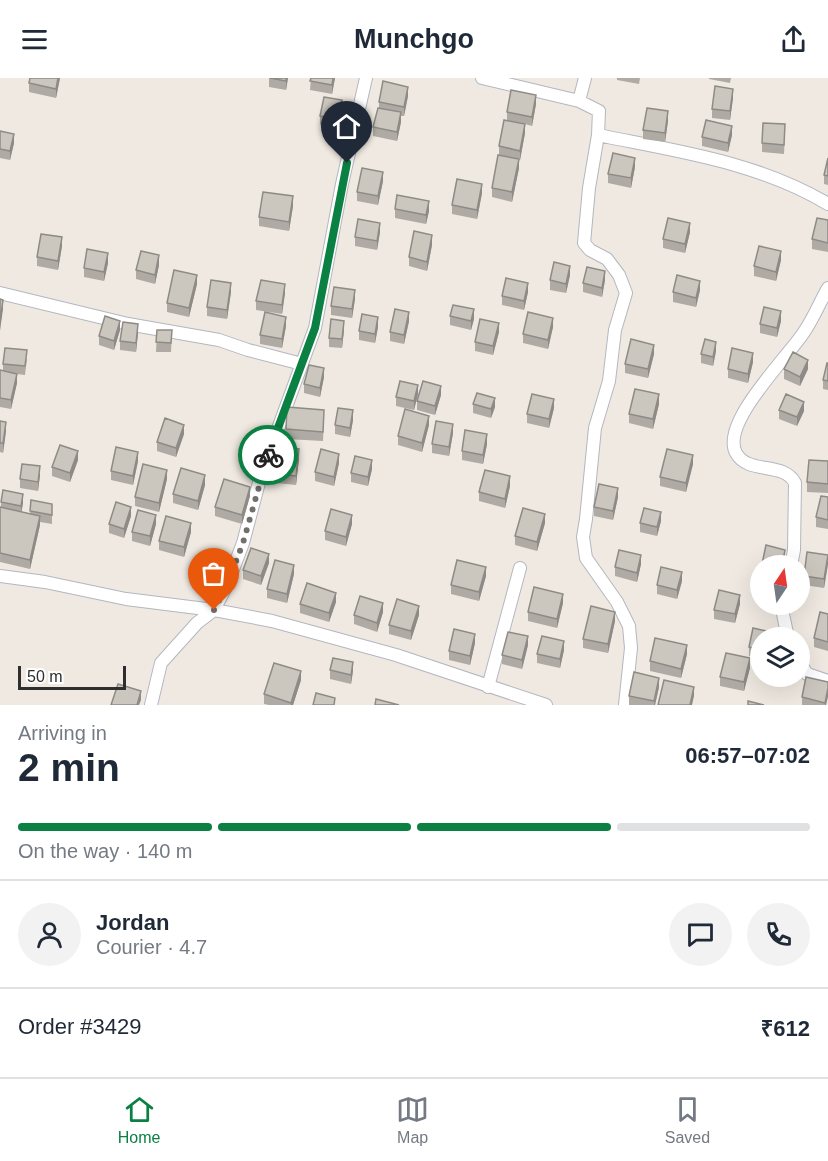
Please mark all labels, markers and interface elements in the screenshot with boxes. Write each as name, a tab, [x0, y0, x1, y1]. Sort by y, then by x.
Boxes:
icon: menu	[18, 23, 51, 56]
icon: share	[777, 23, 810, 56]
text: Munchgo	[354, 24, 474, 54]
pin	[321, 101, 372, 163]
icon: home	[330, 110, 363, 143]
courier	[238, 425, 298, 485]
icon: bike	[252, 439, 285, 472]
pin	[188, 548, 239, 610]
north arrow	[750, 555, 810, 615]
map controls	[750, 555, 810, 687]
icon: bag	[197, 557, 230, 590]
button: layers	[750, 627, 810, 687]
scale bar	[18, 663, 126, 690]
text: 50 m	[27, 668, 63, 685]
text: Arriving in	[18, 722, 107, 744]
text: 06:57–07:02	[685, 743, 810, 768]
text: 2 min	[18, 746, 120, 789]
text: On the way · 140 m	[18, 840, 193, 862]
button: person	[18, 903, 81, 966]
button: chat	[669, 903, 732, 966]
button: phone	[747, 903, 810, 966]
text: Jordan	[96, 910, 169, 935]
text: Courier · 4.7	[96, 936, 207, 958]
text: Order #3429	[18, 1014, 142, 1039]
text: ₹612	[761, 1016, 810, 1041]
tab: Home	[118, 1093, 161, 1147]
tab: Map	[396, 1093, 429, 1147]
tab: Saved	[665, 1093, 710, 1147]

